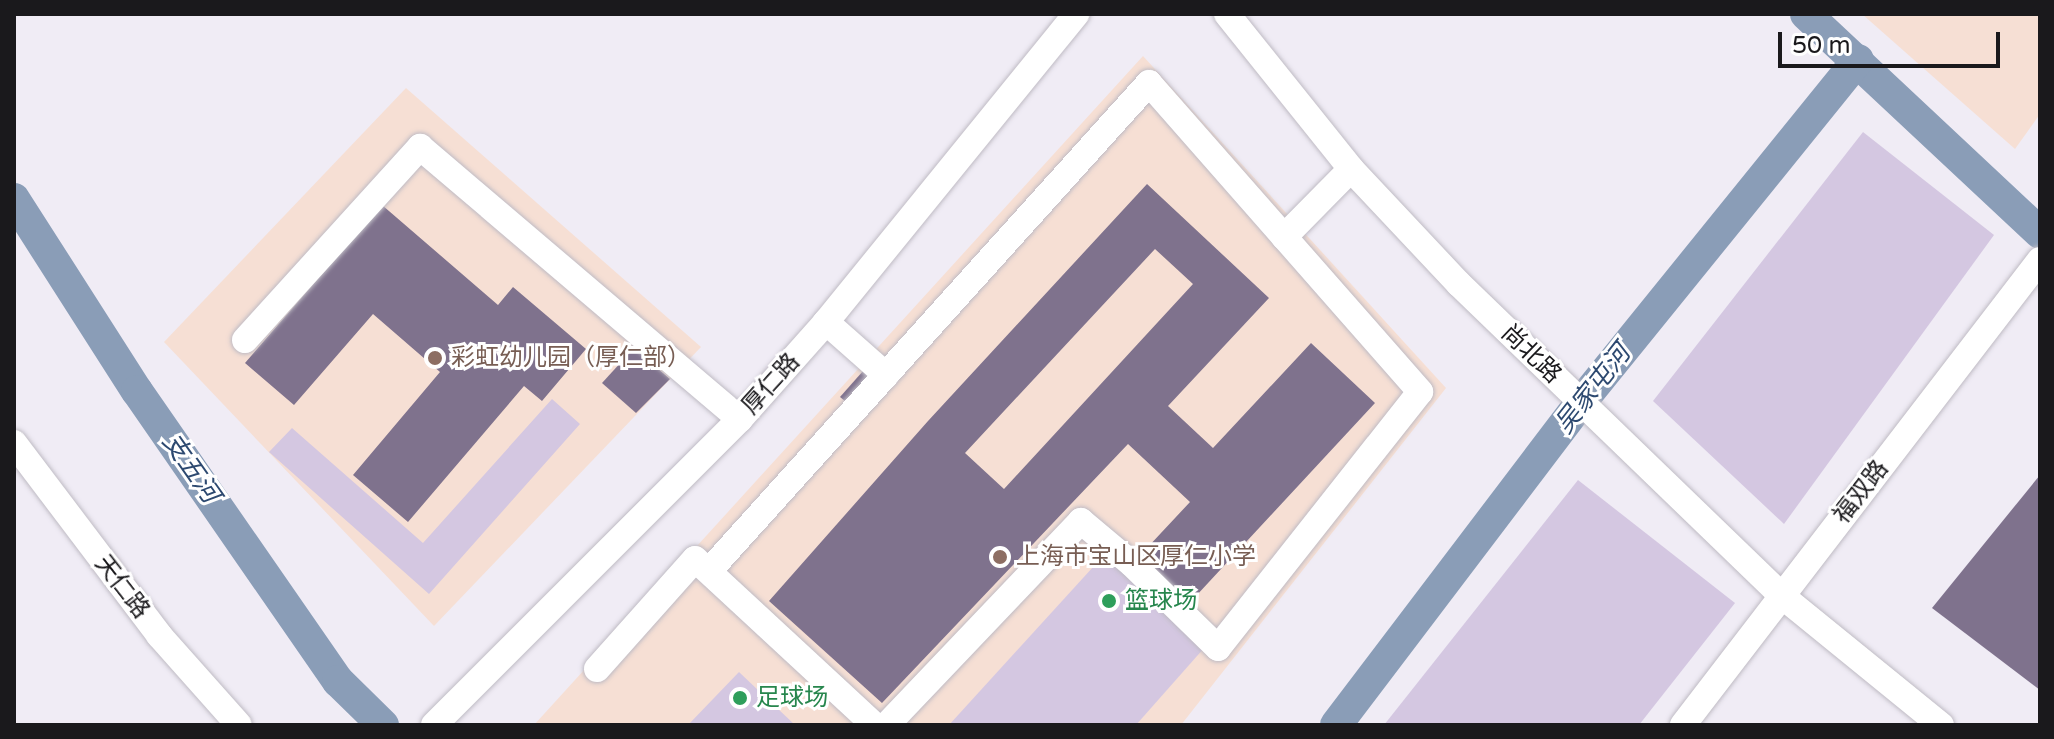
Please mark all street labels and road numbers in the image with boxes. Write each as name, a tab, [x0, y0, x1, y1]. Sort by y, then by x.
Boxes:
street label: 尚北路	[1495, 319, 1567, 389]
street label: 厚仁路	[736, 348, 806, 420]
street label: 福双路	[1827, 455, 1895, 529]
street label: 天仁路	[88, 550, 156, 624]

